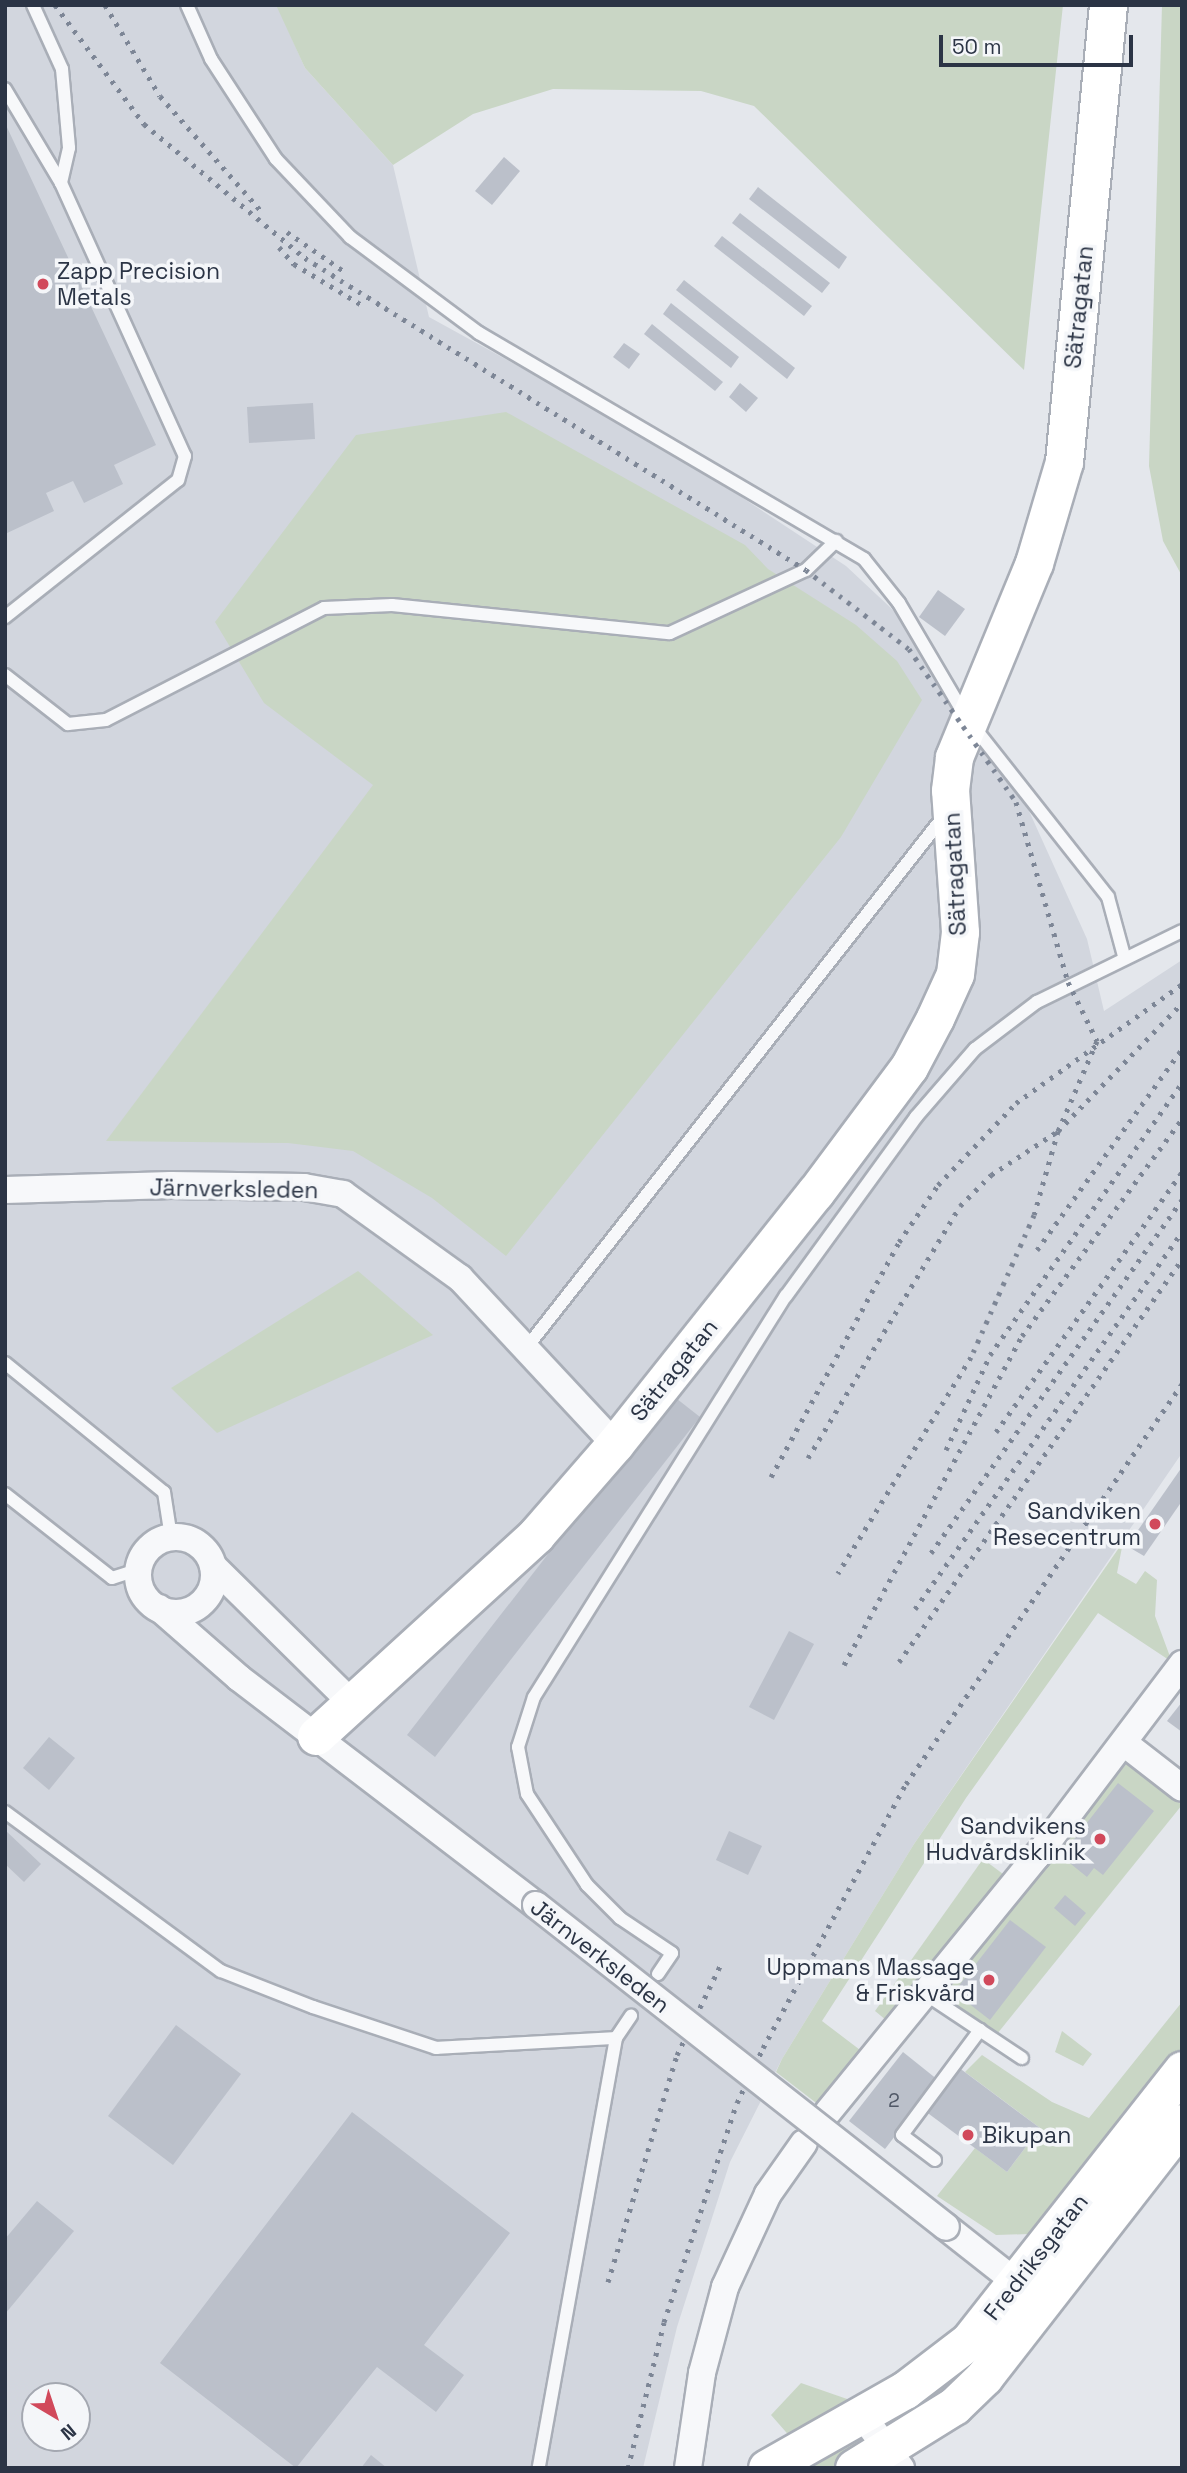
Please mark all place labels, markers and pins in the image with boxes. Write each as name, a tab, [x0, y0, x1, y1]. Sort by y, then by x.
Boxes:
place label: Zapp Precision Metals	[57, 257, 220, 311]
marker: Zapp Precision Metals	[35, 276, 51, 292]
place label: Sandviken Resecentrum	[993, 1497, 1141, 1551]
marker: Sandviken Resecentrum	[1147, 1516, 1163, 1532]
place label: Sandvikens Hudvårdsklinik	[926, 1812, 1086, 1866]
marker: Sandvikens Hudvårdsklinik	[1092, 1831, 1108, 1847]
place label: Uppmans Massage & Friskvård	[766, 1953, 975, 2007]
marker: Uppmans Massage & Friskvård	[981, 1972, 997, 1988]
place label: Bikupan	[982, 2121, 1071, 2149]
marker: Bikupan	[960, 2127, 976, 2143]

